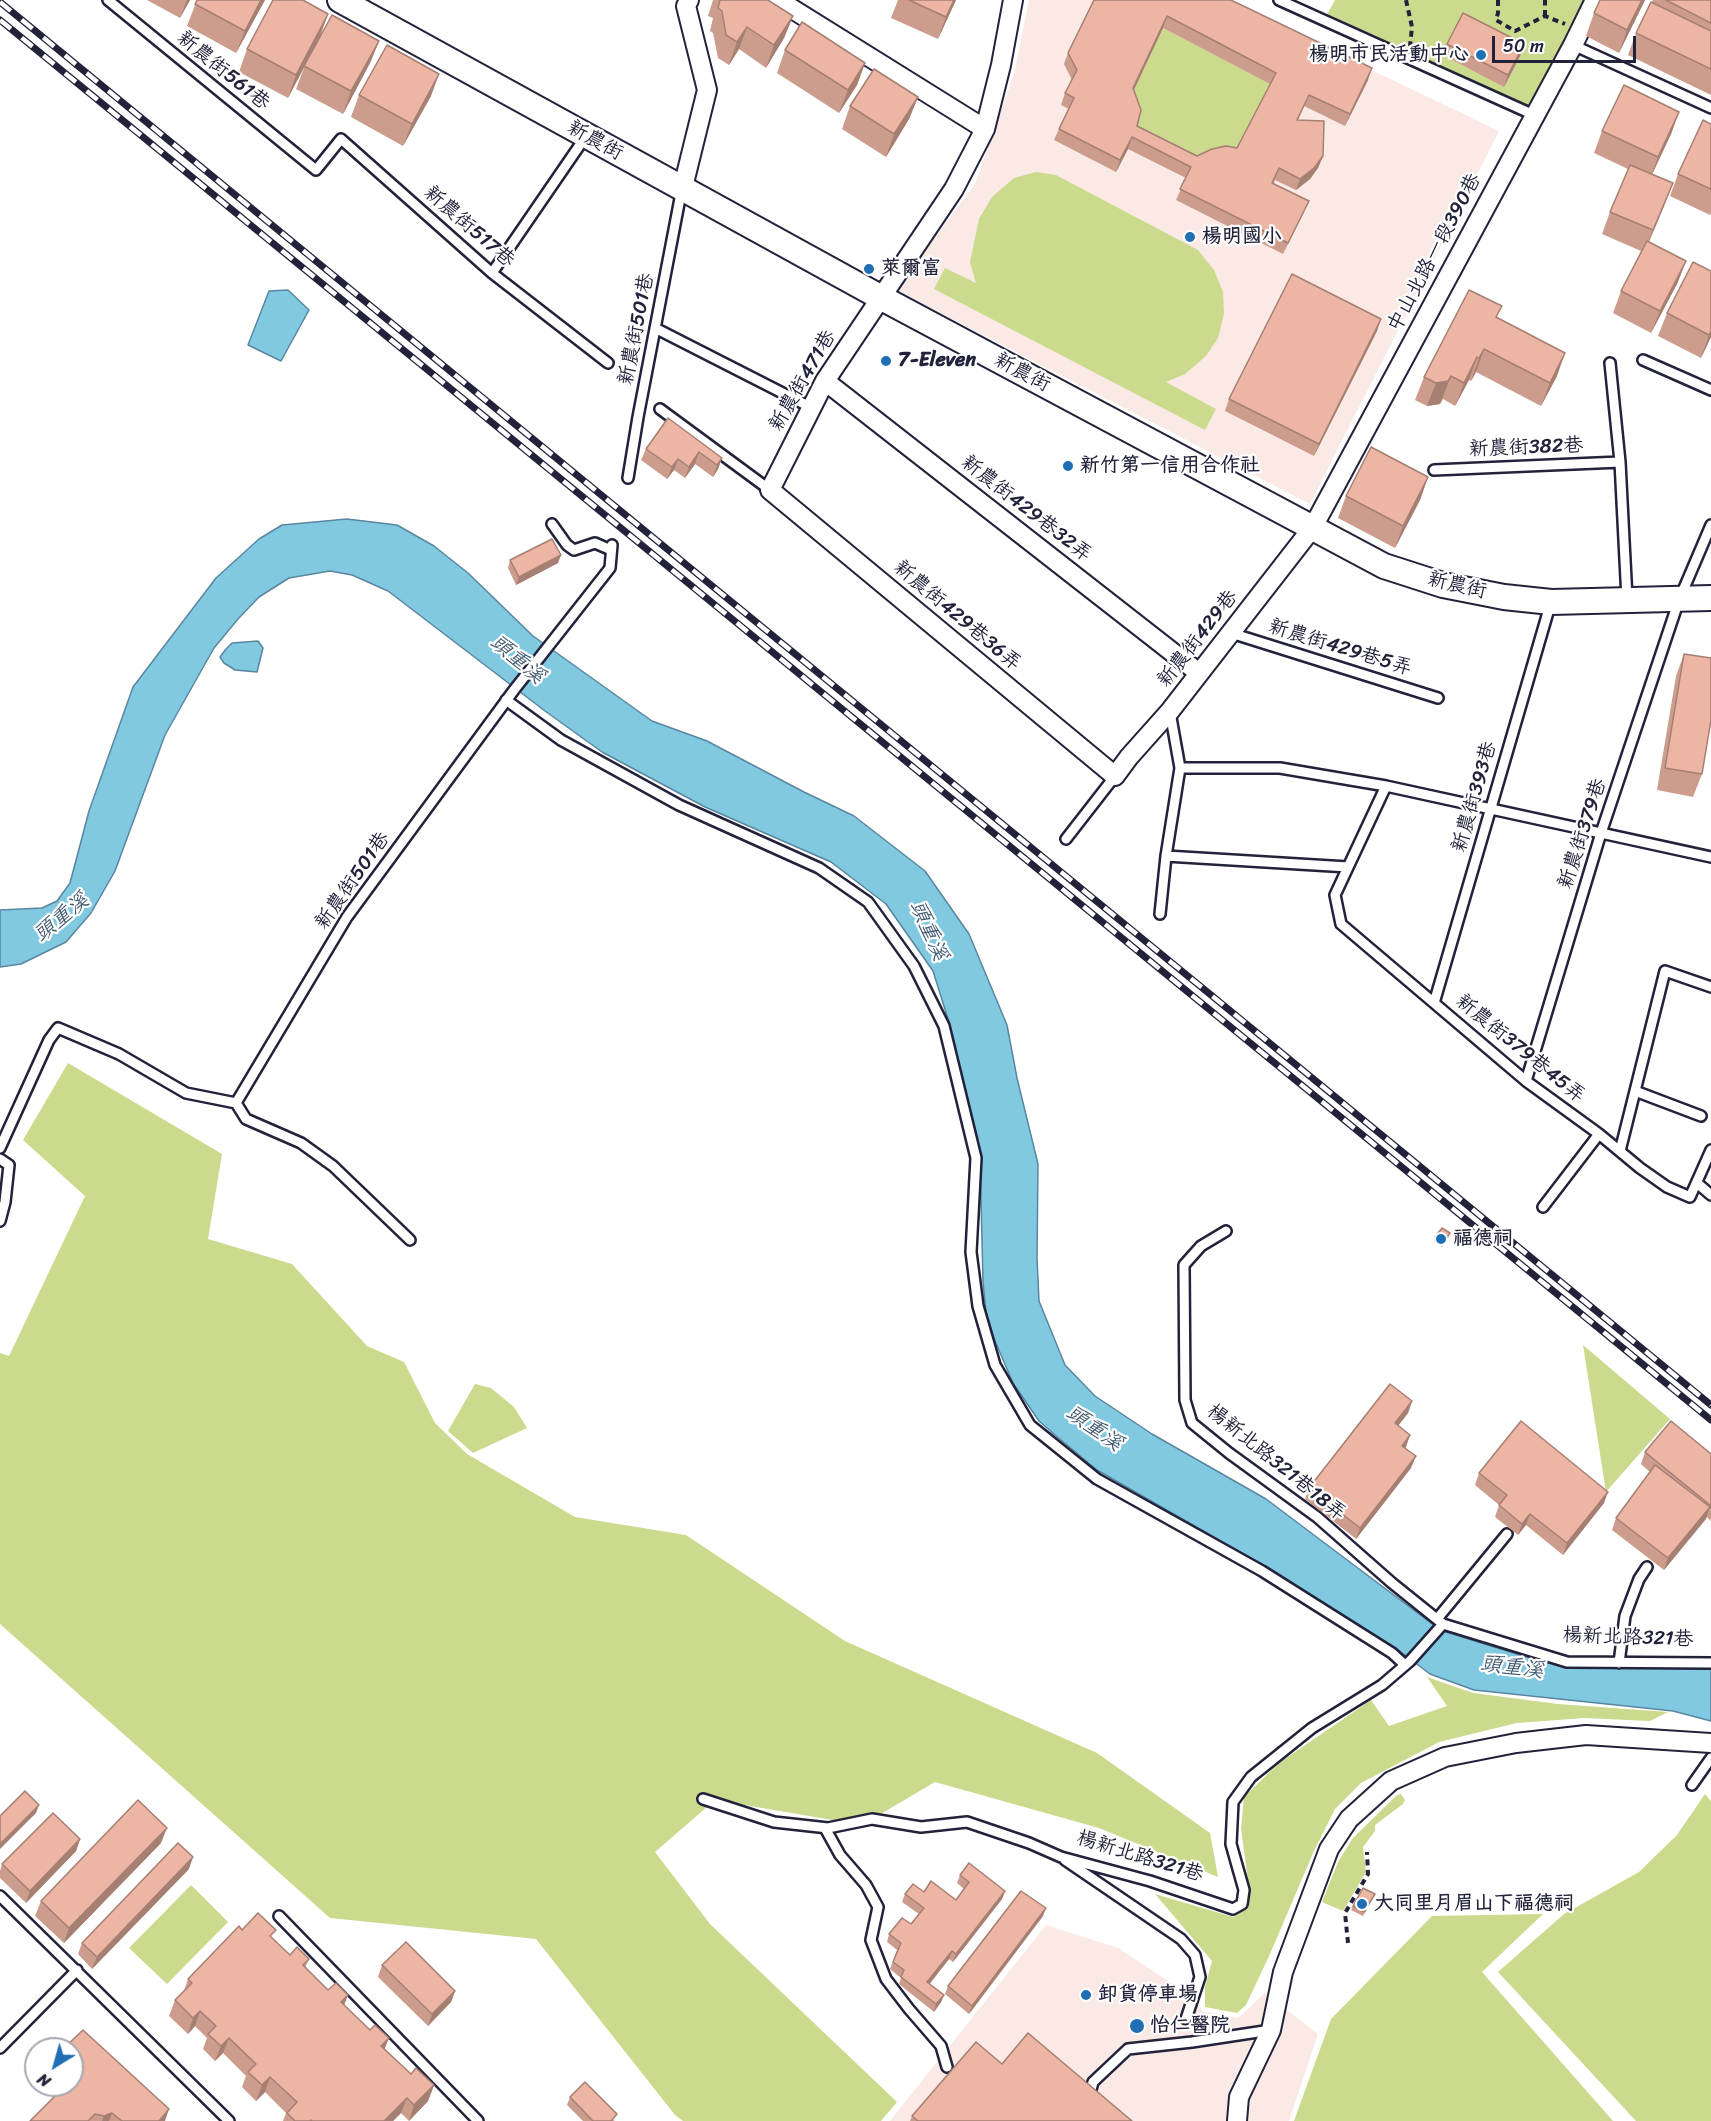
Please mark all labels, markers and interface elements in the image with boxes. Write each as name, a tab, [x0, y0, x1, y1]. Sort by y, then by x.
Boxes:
scale bar	[1495, 24, 1639, 62]
street label: 新農街561巷	[172, 26, 274, 116]
text: 50 m	[1503, 30, 1544, 62]
place label: 楊明市民活動中心	[1309, 43, 1469, 67]
marker: 楊明市民活動中心	[1474, 48, 1488, 62]
street label: 新農街	[563, 116, 627, 166]
street label: 中山北路一段390巷	[1383, 170, 1487, 336]
street label: 新農街517巷	[419, 181, 519, 273]
place label: 楊明國小	[1202, 225, 1282, 249]
marker: 楊明國小	[1183, 230, 1197, 244]
place label: 萊爾富	[881, 257, 941, 281]
marker: 萊爾富	[862, 262, 876, 276]
street label: 新農街501巷	[614, 271, 660, 387]
street label: 新農街471巷	[764, 326, 842, 436]
street label: 新農街	[990, 348, 1054, 398]
place label: 7-Eleven	[898, 349, 976, 373]
marker: 7-Eleven	[879, 354, 893, 368]
street label: 新農街382巷	[1468, 434, 1584, 462]
street label: 新農街429巷32弄	[956, 451, 1096, 567]
place label: 新竹第一信用合作社	[1080, 454, 1260, 478]
marker: 新竹第一信用合作社	[1061, 459, 1075, 473]
street label: 新農街429巷36弄	[889, 556, 1025, 676]
street label: 新農街	[1425, 568, 1489, 604]
street label: 新農街429巷	[1153, 586, 1243, 692]
street label: 新農街429巷5弄	[1265, 615, 1415, 681]
water label: 頭重溪	[485, 630, 549, 690]
street label: 新農街393巷	[1448, 739, 1502, 855]
street label: 新農街379巷	[1554, 776, 1612, 892]
street label: 新農街501巷	[311, 828, 395, 934]
water label: 頭重溪	[30, 888, 94, 948]
water label: 頭重溪	[904, 897, 952, 965]
street label: 新農街379巷45弄	[1451, 990, 1589, 1108]
place label: 福德祠	[1453, 1227, 1513, 1251]
marker: 福德祠	[1434, 1232, 1448, 1246]
street label: 楊新北路321巷18弄	[1202, 1400, 1350, 1526]
water label: 頭重溪	[1061, 1401, 1127, 1457]
street label: 楊新北路321巷	[1562, 1624, 1694, 1652]
water label: 頭重溪	[1479, 1652, 1545, 1684]
street label: 楊新北路321巷	[1074, 1826, 1206, 1888]
place label: 大同里月眉山下福德祠	[1374, 1892, 1574, 1916]
marker: 大同里月眉山下福德祠	[1355, 1897, 1369, 1911]
place label: 卸貨停車場	[1098, 1983, 1198, 2007]
marker: 卸貨停車場	[1079, 1988, 1093, 2002]
place label: 怡仁醫院	[1150, 2014, 1230, 2038]
marker: 怡仁醫院	[1128, 2017, 1146, 2035]
north arrow	[24, 2037, 84, 2097]
text: N	[31, 2065, 57, 2095]

